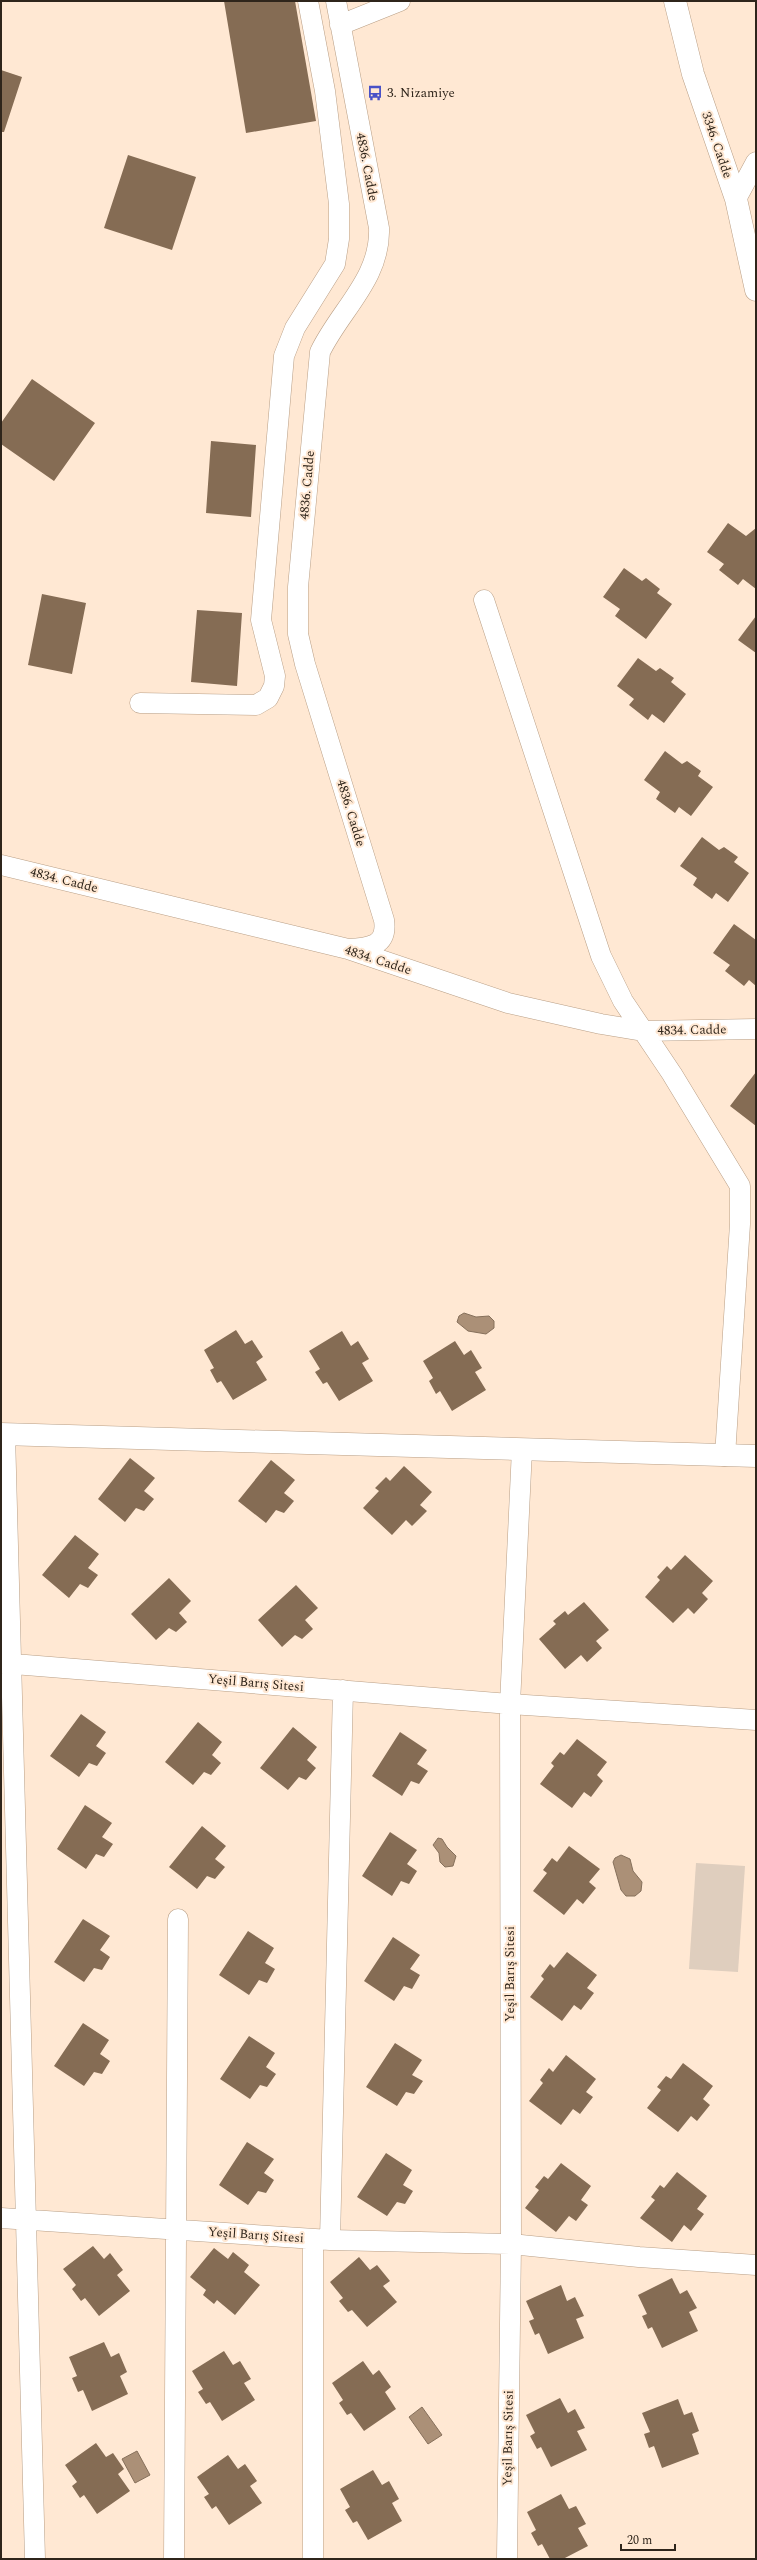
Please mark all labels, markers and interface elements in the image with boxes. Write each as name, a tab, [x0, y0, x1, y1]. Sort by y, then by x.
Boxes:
place label: 3. Nizamiye	[387, 83, 455, 103]
bus stop icon: 3. Nizamiye	[366, 84, 384, 102]
street label: 3346. Cadde	[696, 109, 738, 181]
street label: 4836. Cadde	[351, 131, 383, 203]
street label: 4836. Cadde	[294, 450, 320, 520]
street label: 4836. Cadde	[331, 777, 371, 849]
street label: 4834. Cadde	[28, 862, 100, 898]
street label: 4834. Cadde	[342, 940, 414, 980]
street label: 4834. Cadde	[657, 1019, 727, 1041]
street label: Yeşil Barış Sitesi	[207, 1669, 305, 1697]
street label: Yeşil Barış Sitesi	[500, 1926, 520, 2022]
street label: Yeşil Barış Sitesi	[207, 2222, 305, 2248]
street label: Yeşil Barış Sitesi	[497, 2390, 519, 2486]
scale bar	[621, 2526, 675, 2552]
text: 20 m	[627, 2531, 652, 2550]

